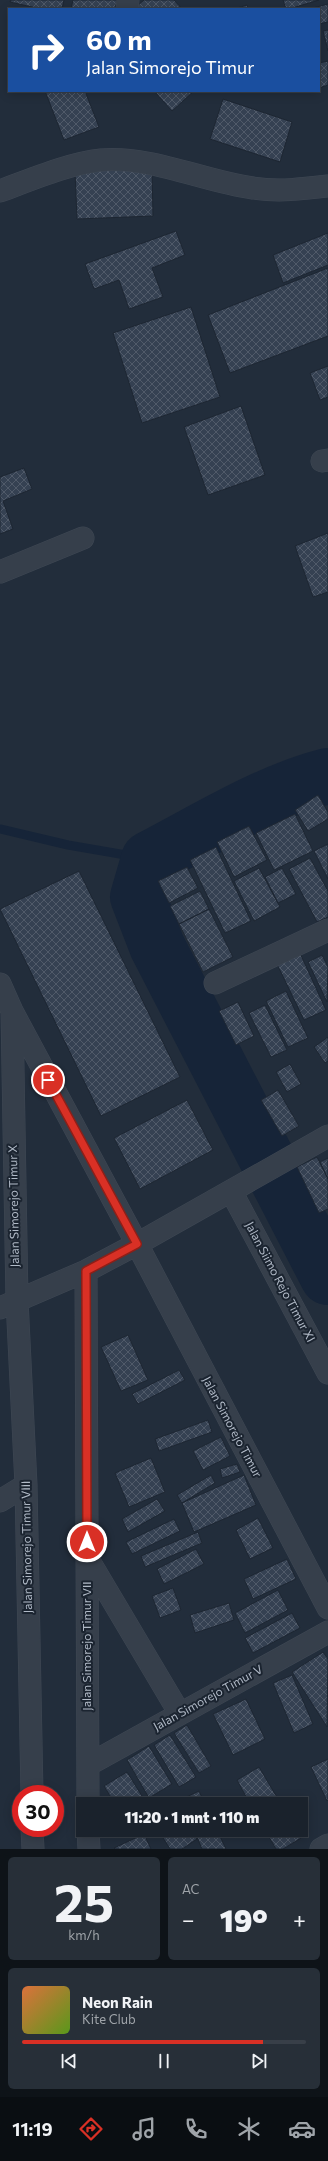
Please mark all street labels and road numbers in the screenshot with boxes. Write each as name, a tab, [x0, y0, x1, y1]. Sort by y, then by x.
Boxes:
street label: Jalan Simorejo Timur X	[5, 1145, 22, 1267]
street label: Jalan Siimo Rejo Timur XI	[242, 1219, 319, 1345]
street label: Jalan Simorejo Timur	[199, 1374, 266, 1480]
street label: Jalan Simorejo Timur VIII	[18, 1480, 35, 1614]
street label: Jalan Simorejo Timur VII	[79, 1581, 94, 1711]
street label: Jalan Simorejo Timur V	[150, 1661, 265, 1734]

